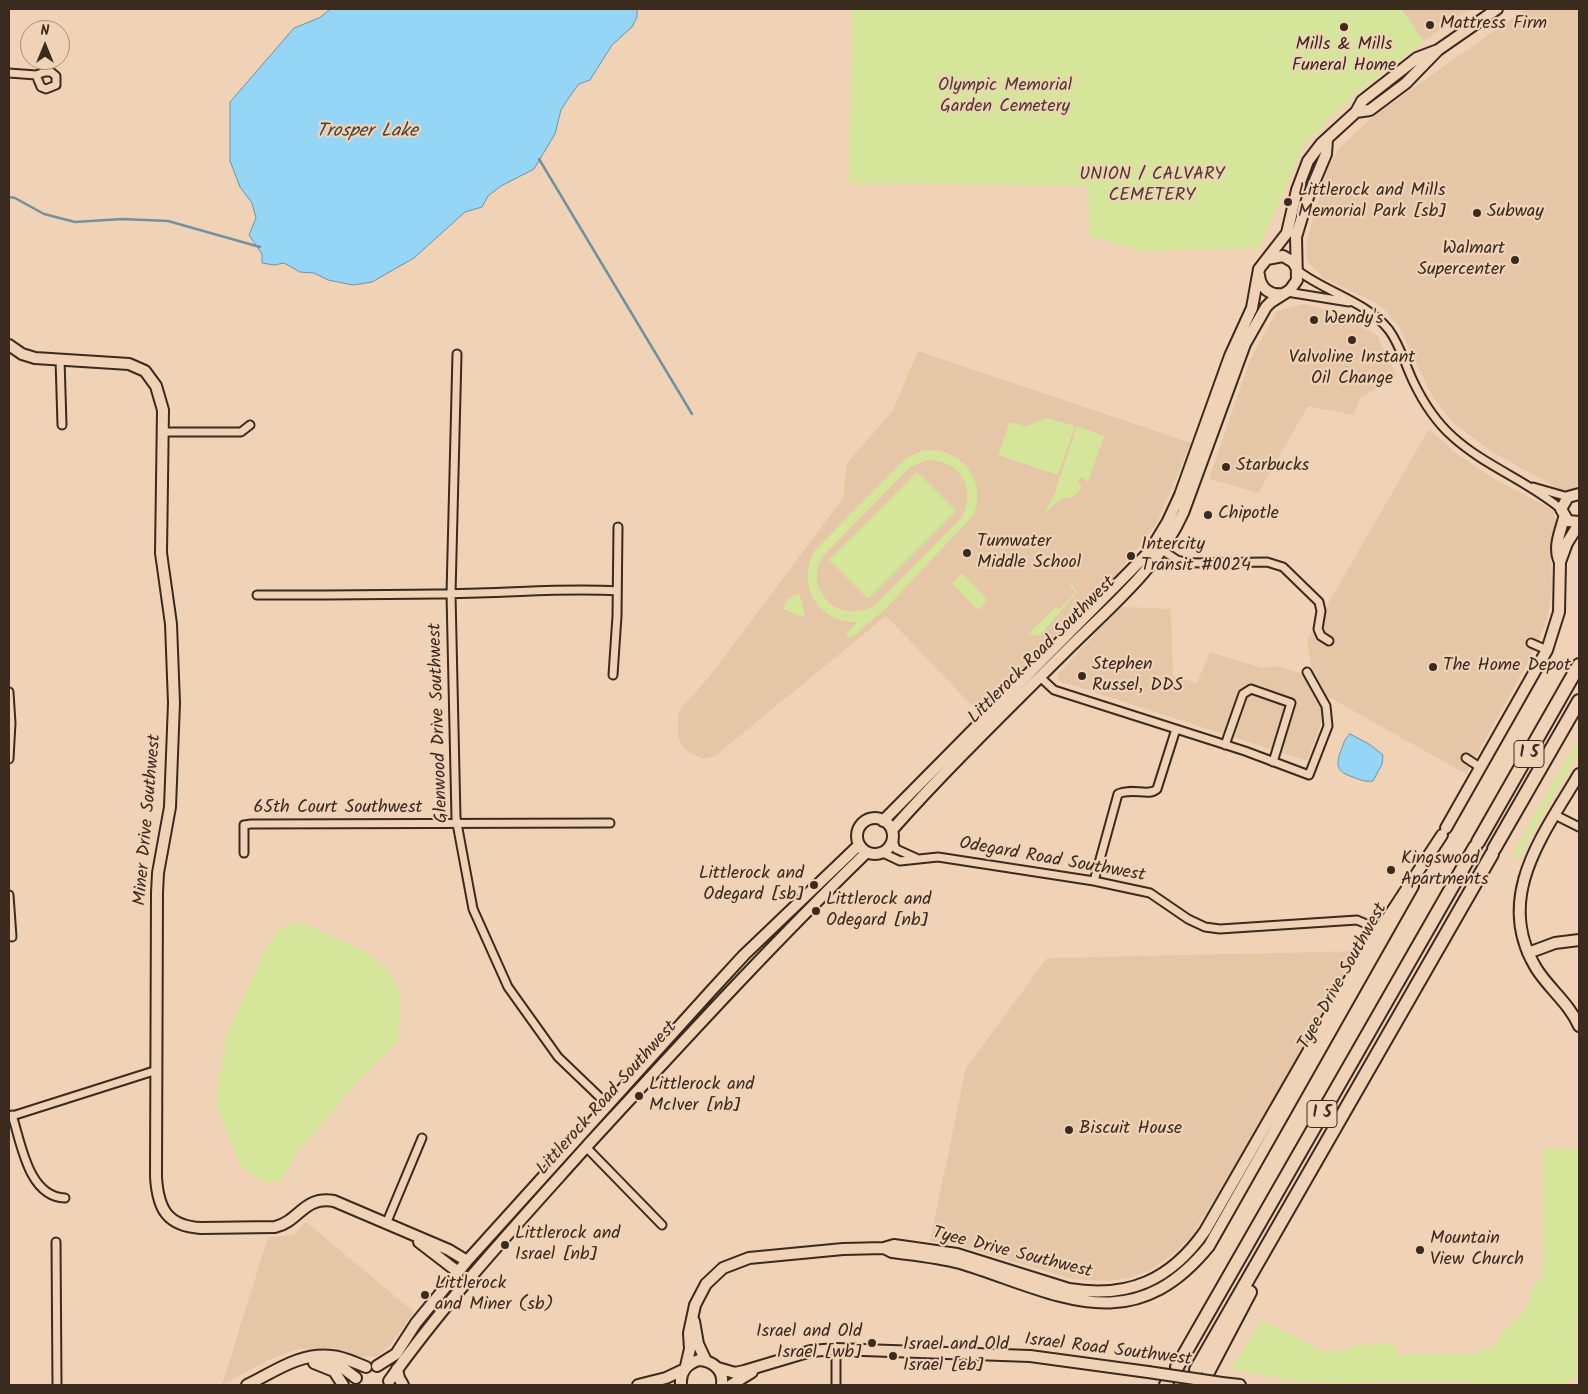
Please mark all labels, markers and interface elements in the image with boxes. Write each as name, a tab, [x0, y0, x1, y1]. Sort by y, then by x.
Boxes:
place label: Mattress Firm	[1440, 14, 1547, 36]
marker: Mattress Firm	[1424, 19, 1436, 31]
north arrow	[20, 20, 70, 70]
text: N	[41, 20, 49, 42]
marker: Mills & Mills Funeral Home	[1338, 21, 1350, 33]
place label: Mills & Mills Funeral Home	[1292, 35, 1396, 78]
park label: Olympic Memorial Garden Cemetery	[938, 76, 1072, 118]
water label: Trosper Lake	[316, 122, 418, 144]
park label: UNION / CALVARY CEMETERY	[1079, 165, 1225, 208]
place label: Littlerock and Mills Memorial Park [sb]	[1298, 181, 1446, 223]
marker: Littlerock and Mills Memorial Park [sb]	[1282, 196, 1294, 208]
place label: Subway	[1487, 202, 1544, 224]
marker: Subway	[1471, 207, 1483, 219]
place label: Walmart Supercenter	[1417, 239, 1505, 282]
marker: Walmart Supercenter	[1509, 254, 1521, 266]
place label: Wendy's	[1324, 309, 1383, 331]
marker: Wendy's	[1308, 314, 1320, 326]
marker: Valvoline Instant Oil Change	[1346, 334, 1358, 346]
place label: Valvoline Instant Oil Change	[1289, 348, 1415, 390]
place label: Starbucks	[1236, 456, 1309, 478]
marker: Starbucks	[1220, 461, 1232, 473]
place label: Chipotle	[1218, 504, 1279, 526]
marker: Chipotle	[1202, 509, 1214, 521]
place label: Tumwater Middle School	[977, 532, 1081, 574]
place label: Intercity Transit #0024	[1141, 535, 1251, 578]
marker: Tumwater Middle School	[961, 547, 973, 559]
marker: Intercity Transit #0024	[1125, 550, 1137, 562]
street label: Littlerock Road Southwest	[965, 573, 1121, 729]
street label: Glenwood Drive Southwest	[426, 623, 454, 823]
place label: Stephen Russel, DDS	[1092, 655, 1183, 698]
place label: The Home Depot	[1443, 656, 1571, 678]
marker: The Home Depot	[1427, 661, 1439, 673]
marker: Stephen Russel, DDS	[1076, 670, 1088, 682]
street label: Miner Drive Southwest	[131, 733, 167, 907]
road number: I 5	[1514, 741, 1544, 768]
street label: 65th Court Southwest	[253, 798, 423, 820]
street label: Odegard Road Southwest	[957, 834, 1147, 888]
place label: Kingswood Apartments	[1401, 849, 1489, 892]
place label: Littlerock and Odegard [sb]	[699, 864, 804, 906]
marker: Kingswood Apartments	[1385, 864, 1397, 876]
marker: Littlerock and Odegard [sb]	[808, 879, 820, 891]
place label: Littlerock and Odegard [nb]	[826, 890, 931, 932]
street label: Tyee Drive Southwest	[1295, 900, 1393, 1054]
marker: Littlerock and Odegard [nb]	[810, 905, 822, 917]
street label: Littlerock Road Southwest	[533, 1018, 683, 1180]
place label: Littlerock and McIver [nb]	[649, 1075, 754, 1118]
marker: Littlerock and McIver [nb]	[633, 1090, 645, 1102]
road number: I 5	[1307, 1100, 1337, 1128]
place label: Biscuit House	[1079, 1119, 1182, 1141]
marker: Biscuit House	[1063, 1124, 1075, 1136]
place label: Littlerock and Israel [nb]	[515, 1224, 620, 1266]
street label: Tyee Drive Southwest	[930, 1224, 1094, 1284]
place label: Mountain View Church	[1430, 1229, 1524, 1272]
marker: Littlerock and Israel [nb]	[499, 1239, 511, 1251]
marker: Mountain View Church	[1414, 1244, 1426, 1256]
place label: Littlerock and Miner (sb)	[435, 1274, 554, 1316]
marker: Littlerock and Miner (sb)	[419, 1289, 431, 1301]
place label: Israel and Old Israel [wb]	[756, 1322, 862, 1365]
street label: Israel Road Southwest	[1023, 1330, 1193, 1372]
place label: Israel and Old Israel [eb]	[903, 1335, 1009, 1378]
marker: Israel and Old Israel [wb]	[866, 1337, 878, 1349]
marker: Israel and Old Israel [eb]	[887, 1350, 899, 1362]

